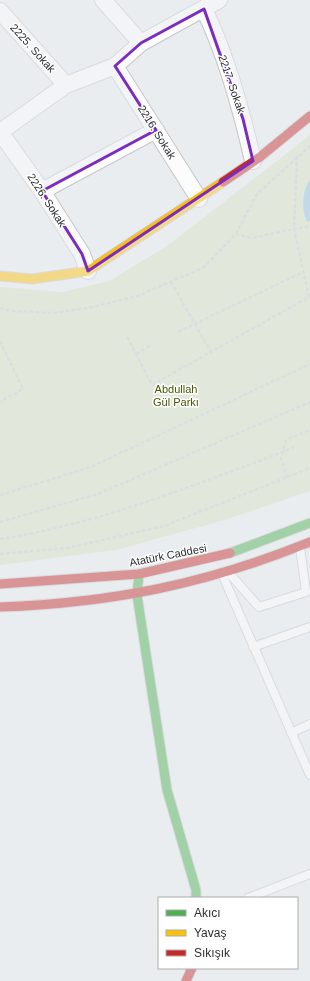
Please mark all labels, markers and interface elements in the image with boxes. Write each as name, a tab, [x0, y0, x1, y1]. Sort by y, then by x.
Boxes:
street label: 2225. Sokak	[8, 21, 58, 75]
street label: 2217. Sokak	[216, 53, 248, 115]
street label: 2216. Sokak	[136, 103, 179, 162]
street label: 2226. Sokak	[25, 171, 69, 229]
park label: Abdullah Gül Parkı	[153, 383, 199, 408]
street label: Atatürk Caddesi	[128, 542, 208, 568]
legend	[158, 897, 298, 969]
text: Akıcı	[194, 906, 221, 920]
text: Yavaş	[194, 926, 226, 940]
text: Sıkışık	[194, 946, 231, 960]

